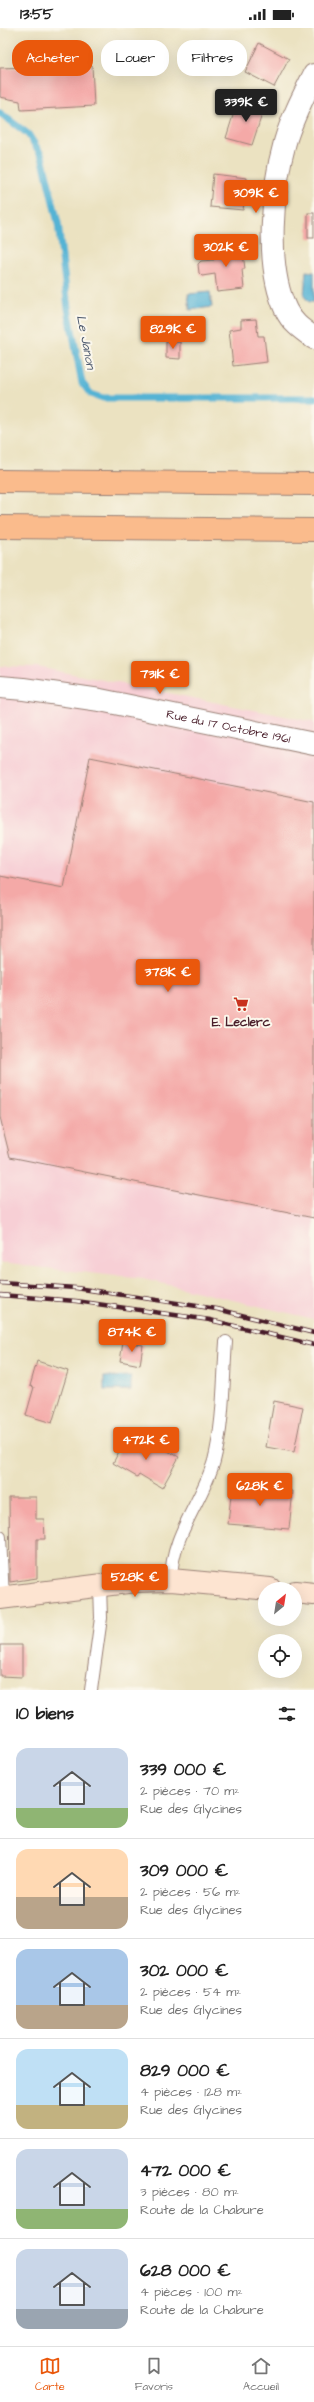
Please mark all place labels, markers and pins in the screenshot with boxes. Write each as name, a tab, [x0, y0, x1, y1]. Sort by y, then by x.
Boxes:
pin: 339K €	[213, 89, 279, 123]
pin: 309K €	[223, 180, 289, 214]
pin: 302K €	[193, 234, 259, 268]
pin: 829K €	[140, 316, 206, 350]
pin: 731K €	[127, 661, 193, 695]
pin: 378K €	[135, 959, 201, 993]
supermarket icon: E. Leclerc	[232, 995, 250, 1013]
place label: E. Leclerc	[212, 1014, 271, 1031]
pin: 874K €	[99, 1319, 165, 1353]
pin: 472K €	[113, 1427, 179, 1461]
pin: 628K €	[227, 1473, 293, 1507]
pin: 528K €	[102, 1564, 168, 1598]

